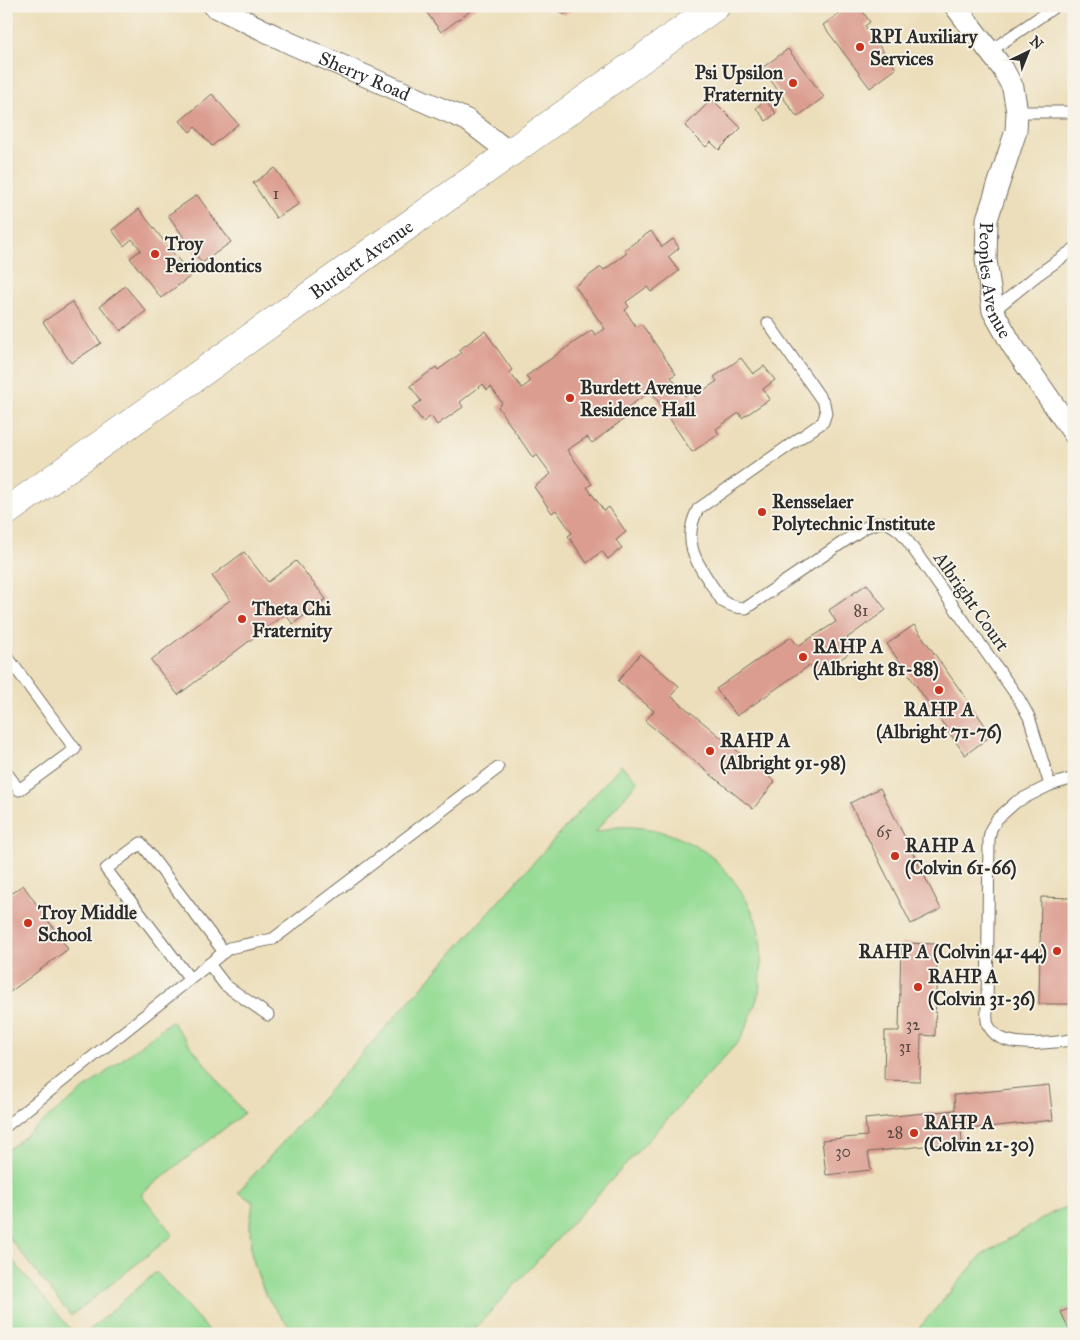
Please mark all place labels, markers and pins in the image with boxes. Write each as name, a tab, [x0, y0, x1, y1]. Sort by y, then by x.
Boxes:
place label: RPI Auxiliary Services	[870, 25, 978, 70]
marker: RPI Auxiliary Services	[854, 41, 866, 53]
place label: Psi Upsilon Fraternity	[695, 61, 784, 107]
marker: Psi Upsilon Fraternity	[787, 77, 799, 89]
place label: Troy Periodontics	[164, 232, 262, 277]
marker: Troy Periodontics	[149, 248, 161, 260]
place label: Burdett Avenue Residence Hall	[580, 376, 702, 421]
marker: Burdett Avenue Residence Hall	[564, 392, 576, 404]
place label: Rensselaer Polytechnic Institute	[772, 490, 935, 536]
marker: Rensselaer Polytechnic Institute	[756, 506, 768, 518]
place label: Theta Chi Fraternity	[251, 597, 333, 643]
marker: Theta Chi Fraternity	[236, 613, 248, 625]
place label: RAHP A (Albright 81-88)	[813, 635, 939, 681]
marker: RAHP A (Albright 81-88)	[797, 651, 809, 663]
marker: RAHP A (Albright 71-76)	[933, 684, 945, 696]
place label: RAHP A (Albright 71-76)	[876, 698, 1002, 744]
place label: RAHP A (Albright 91-98)	[720, 729, 846, 775]
marker: RAHP A (Albright 91-98)	[704, 745, 716, 757]
place label: RAHP A (Colvin 61-66)	[905, 834, 1016, 880]
marker: RAHP A (Colvin 61-66)	[889, 850, 901, 862]
place label: Troy Middle School	[37, 901, 137, 946]
marker: Troy Middle School	[22, 917, 34, 929]
place label: RAHP A (Colvin 41-44)	[859, 940, 1047, 964]
marker: RAHP A (Colvin 41-44)	[1051, 945, 1063, 957]
place label: RAHP A (Colvin 31-36)	[928, 965, 1035, 1011]
marker: RAHP A (Colvin 31-36)	[912, 981, 924, 993]
place label: RAHP A (Colvin 21-30)	[924, 1111, 1034, 1157]
marker: RAHP A (Colvin 21-30)	[908, 1127, 920, 1139]

